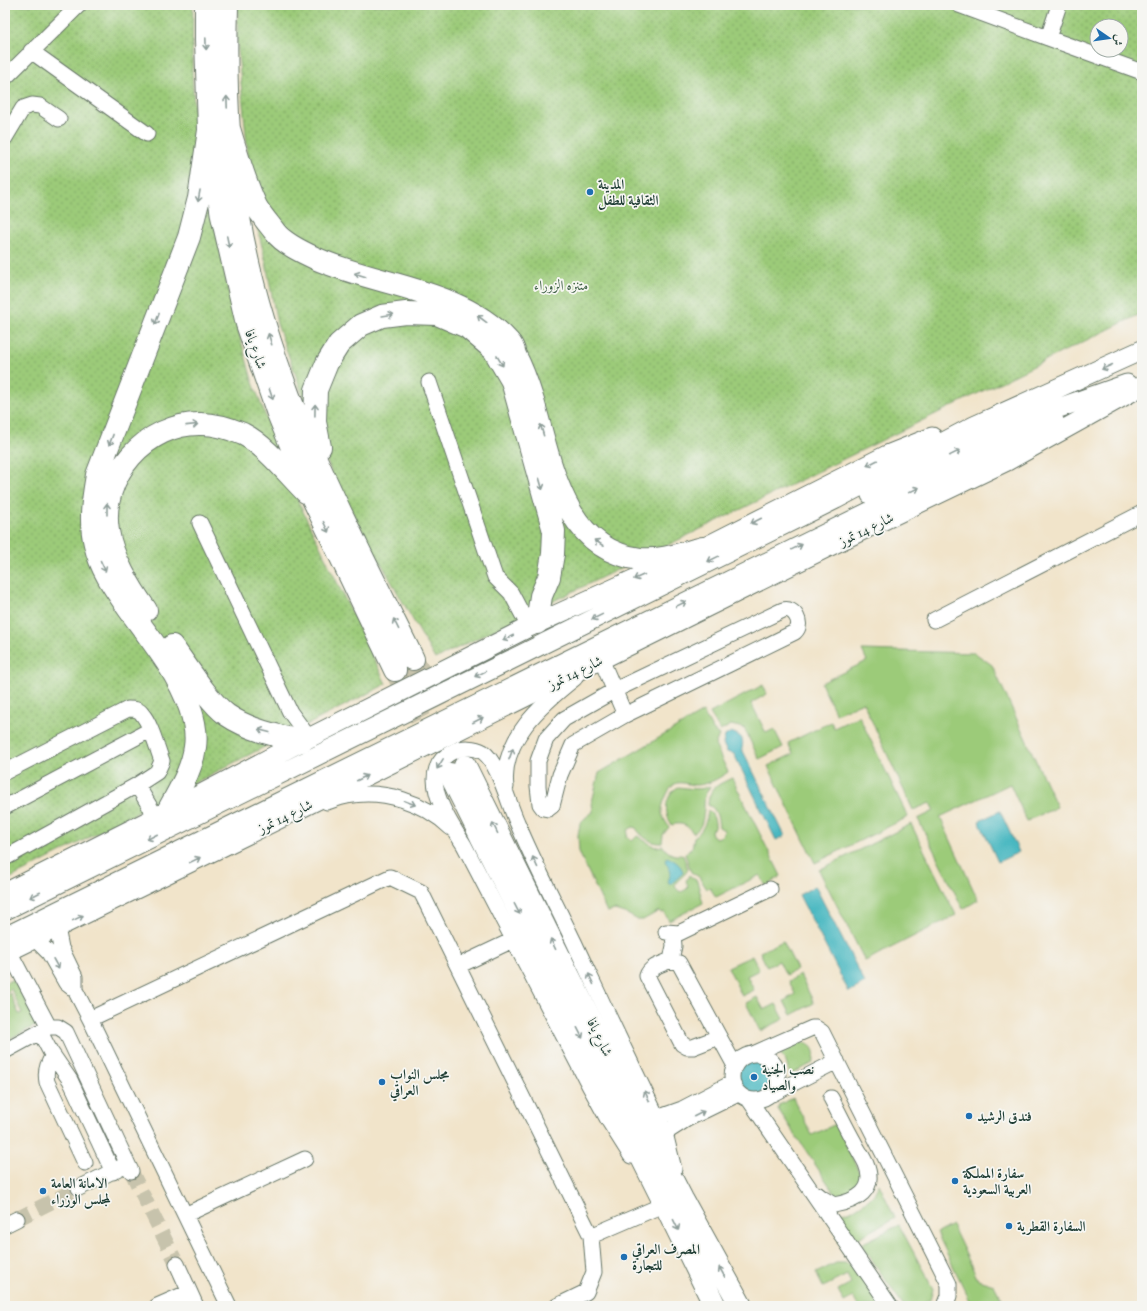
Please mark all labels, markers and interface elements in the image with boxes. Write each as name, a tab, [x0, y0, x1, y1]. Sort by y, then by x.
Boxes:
north arrow	[1089, 18, 1129, 58]
text: ش	[1109, 33, 1127, 47]
one-way arrow	[202, 37, 210, 50]
one-way arrow	[224, 96, 231, 109]
place label: المدينة الثقافية للطفل	[598, 176, 659, 212]
marker: المدينة الثقافية للطفل	[585, 187, 595, 197]
one-way arrow	[195, 189, 203, 202]
one-way arrow	[224, 235, 232, 248]
one-way arrow	[355, 270, 367, 278]
park label: متنزه الزوراء	[534, 277, 588, 297]
one-way arrow	[382, 311, 395, 319]
one-way arrow	[153, 312, 161, 324]
one-way arrow	[476, 315, 487, 323]
street label: شارع يافا	[238, 327, 270, 372]
one-way arrow	[266, 333, 273, 346]
one-way arrow	[497, 355, 505, 367]
one-way arrow	[1101, 364, 1113, 371]
one-way arrow	[268, 388, 276, 400]
one-way arrow	[312, 404, 319, 417]
one-way arrow	[185, 421, 198, 428]
one-way arrow	[537, 424, 545, 437]
one-way arrow	[106, 434, 114, 446]
one-way arrow	[949, 449, 961, 457]
one-way arrow	[866, 460, 878, 467]
one-way arrow	[538, 477, 545, 490]
one-way arrow	[908, 486, 920, 493]
one-way arrow	[104, 503, 111, 516]
street label: شارع 14 تموز	[834, 509, 898, 554]
one-way arrow	[750, 518, 762, 525]
one-way arrow	[323, 521, 330, 533]
one-way arrow	[593, 539, 605, 547]
one-way arrow	[791, 543, 803, 550]
one-way arrow	[708, 556, 720, 563]
one-way arrow	[100, 559, 107, 571]
one-way arrow	[633, 574, 645, 581]
one-way arrow	[674, 600, 686, 608]
one-way arrow	[591, 614, 603, 621]
one-way arrow	[392, 619, 399, 631]
one-way arrow	[502, 635, 514, 642]
street label: شارع 14 تموز	[543, 652, 607, 697]
one-way arrow	[474, 671, 486, 679]
one-way arrow	[472, 716, 484, 723]
one-way arrow	[258, 727, 271, 735]
one-way arrow	[507, 749, 515, 761]
one-way arrow	[436, 758, 444, 769]
one-way arrow	[355, 774, 367, 781]
street label: شارع 14 تموز	[253, 796, 317, 841]
one-way arrow	[404, 799, 416, 807]
one-way arrow	[491, 822, 499, 834]
one-way arrow	[146, 834, 158, 841]
one-way arrow	[188, 856, 200, 864]
one-way arrow	[531, 856, 538, 868]
one-way arrow	[30, 892, 42, 899]
one-way arrow	[514, 902, 522, 914]
one-way arrow	[72, 914, 84, 921]
one-way arrow	[549, 938, 556, 950]
one-way arrow	[52, 958, 60, 970]
one-way arrow	[587, 973, 594, 985]
street label: شارع يافا	[580, 1015, 616, 1060]
one-way arrow	[577, 1027, 584, 1039]
place label: نصب الجنية والصياد	[762, 1061, 814, 1097]
place label: مجلس النواب العراقي	[389, 1066, 450, 1102]
marker: نصب الجنية والصياد	[749, 1072, 759, 1082]
marker: مجلس النواب العراقي	[377, 1077, 387, 1087]
one-way arrow	[643, 1091, 650, 1103]
place label: فندق الرشيد	[977, 1108, 1032, 1128]
one-way arrow	[692, 1109, 704, 1117]
marker: فندق الرشيد	[964, 1111, 974, 1121]
place label: سفارة المملكة العربية السعودية	[962, 1165, 1031, 1201]
place label: الامانة العامة لمجلس الوزراء	[51, 1175, 111, 1211]
marker: سفارة المملكة العربية السعودية	[950, 1176, 960, 1186]
marker: الامانة العامة لمجلس الوزراء	[38, 1186, 48, 1196]
place label: السفارة القطرية	[1017, 1218, 1086, 1238]
one-way arrow	[672, 1219, 680, 1231]
marker: السفارة القطرية	[1004, 1221, 1014, 1231]
place label: المصرف العراقي للتجارة	[631, 1241, 700, 1277]
marker: المصرف العراقي للتجارة	[619, 1252, 629, 1262]
one-way arrow	[718, 1266, 725, 1278]

